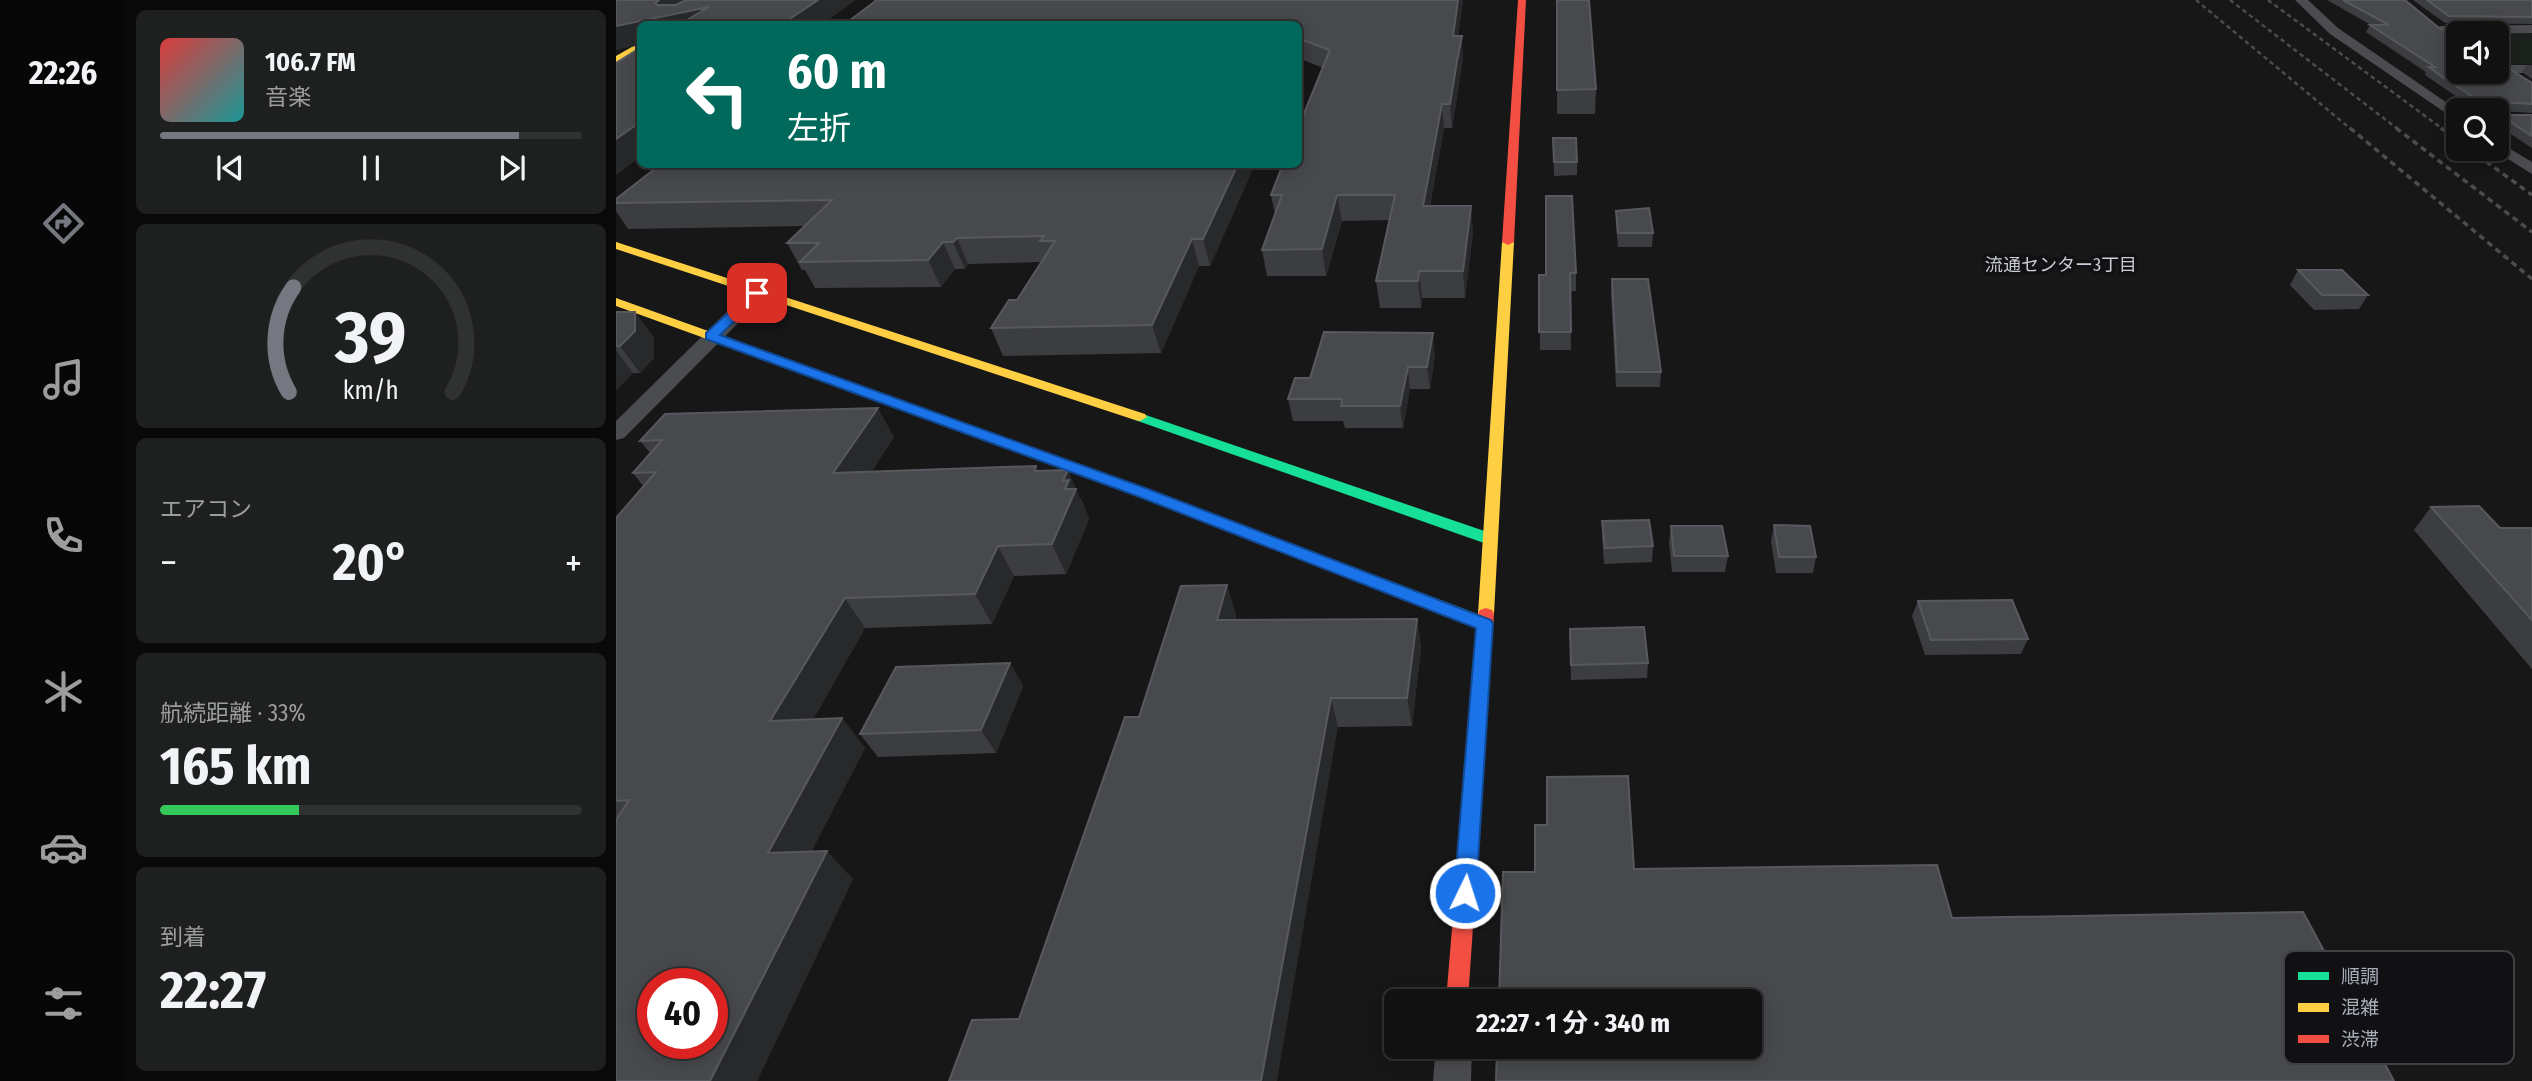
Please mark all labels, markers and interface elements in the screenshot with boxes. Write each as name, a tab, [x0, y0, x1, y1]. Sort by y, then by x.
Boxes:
map controls	[2446, 21, 2509, 161]
button: sound	[2446, 21, 2509, 84]
text: 60 m	[787, 42, 887, 101]
text: 106.7 FM	[265, 47, 356, 78]
icon: left	[672, 49, 763, 140]
text: 22:26	[29, 54, 97, 92]
text: 音楽	[265, 83, 311, 111]
button: search	[2446, 98, 2509, 161]
text: 左折	[787, 109, 851, 147]
icon: previous	[211, 149, 249, 187]
icon: pause	[352, 149, 390, 187]
icon: next	[493, 149, 531, 187]
icon: directions	[39, 199, 88, 248]
district label: 流通センター3丁目	[1985, 254, 2137, 276]
pin	[727, 263, 787, 323]
icon: arrive	[738, 274, 776, 312]
text: 39	[334, 295, 407, 382]
icon: music	[39, 355, 88, 404]
text: km/h	[343, 376, 399, 406]
text: エアコン	[160, 495, 252, 523]
icon: phone	[39, 511, 88, 560]
text: 20°	[333, 531, 409, 594]
text: −	[160, 540, 177, 586]
text: +	[565, 540, 582, 586]
icon: climate	[39, 667, 88, 716]
text: 航続距離 · 33%	[160, 699, 306, 727]
text: 165 km	[160, 735, 311, 798]
icon: car	[39, 823, 88, 872]
position arrow	[1428, 856, 1502, 930]
text: 到着	[160, 923, 206, 951]
legend	[2284, 951, 2514, 1064]
text: 22:27	[160, 959, 266, 1022]
text: 順調	[2341, 965, 2379, 988]
speed limit sign: 40	[637, 968, 728, 1059]
icon: filters	[39, 979, 88, 1028]
text: 混雑	[2341, 996, 2379, 1019]
text: 22:27 · 1 分 · 340 m	[1476, 1008, 1670, 1039]
text: 渋滞	[2341, 1028, 2379, 1051]

